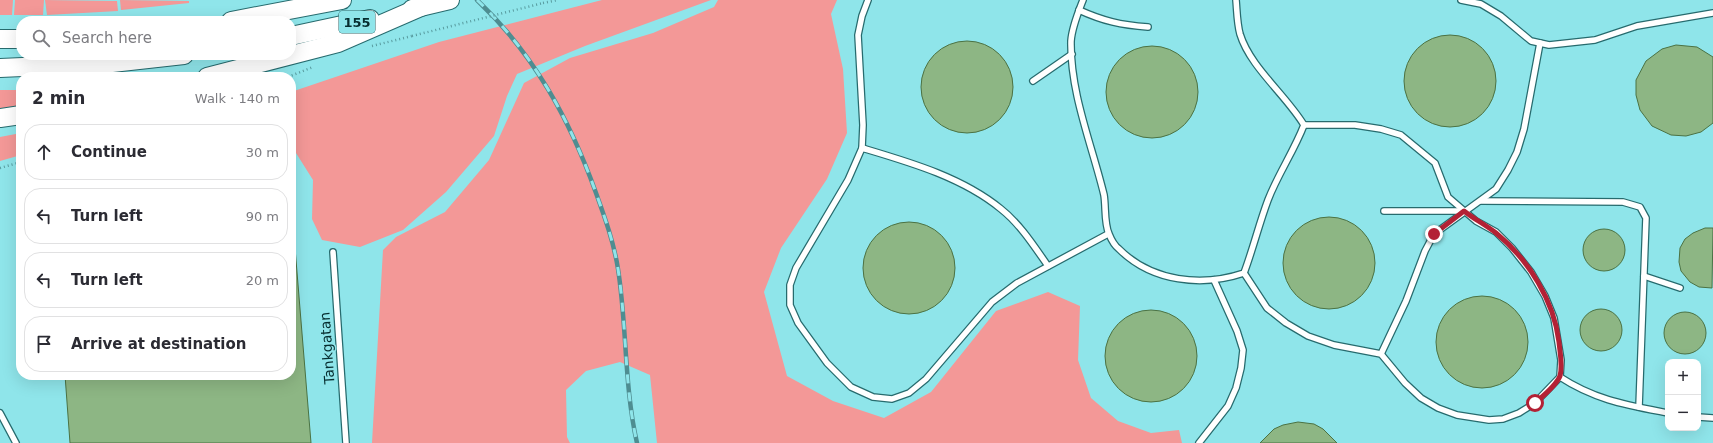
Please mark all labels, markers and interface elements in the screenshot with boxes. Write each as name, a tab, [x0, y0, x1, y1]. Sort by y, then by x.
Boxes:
road number: 155	[339, 11, 375, 33]
search box	[16, 16, 296, 60]
icon: search	[30, 27, 52, 49]
text: Search here	[62, 29, 152, 47]
text: 2 min	[32, 88, 85, 108]
text: Walk · 140 m	[195, 91, 280, 106]
icon: ahead	[33, 141, 55, 163]
text: Continue	[71, 143, 147, 161]
text: 30 m	[246, 145, 279, 160]
icon: left	[33, 205, 55, 227]
text: Turn left	[71, 207, 143, 225]
text: 90 m	[246, 209, 279, 224]
route end	[1425, 225, 1443, 243]
icon: left	[33, 269, 55, 291]
text: Turn left	[71, 271, 143, 289]
text: 20 m	[246, 273, 279, 288]
street label: Tankgatan	[317, 311, 338, 386]
icon: arrive	[33, 333, 55, 355]
text: Arrive at destination	[71, 335, 246, 353]
map controls	[1665, 359, 1701, 431]
button: +	[1665, 359, 1701, 395]
route start	[1526, 394, 1544, 412]
button: −	[1665, 395, 1701, 431]

